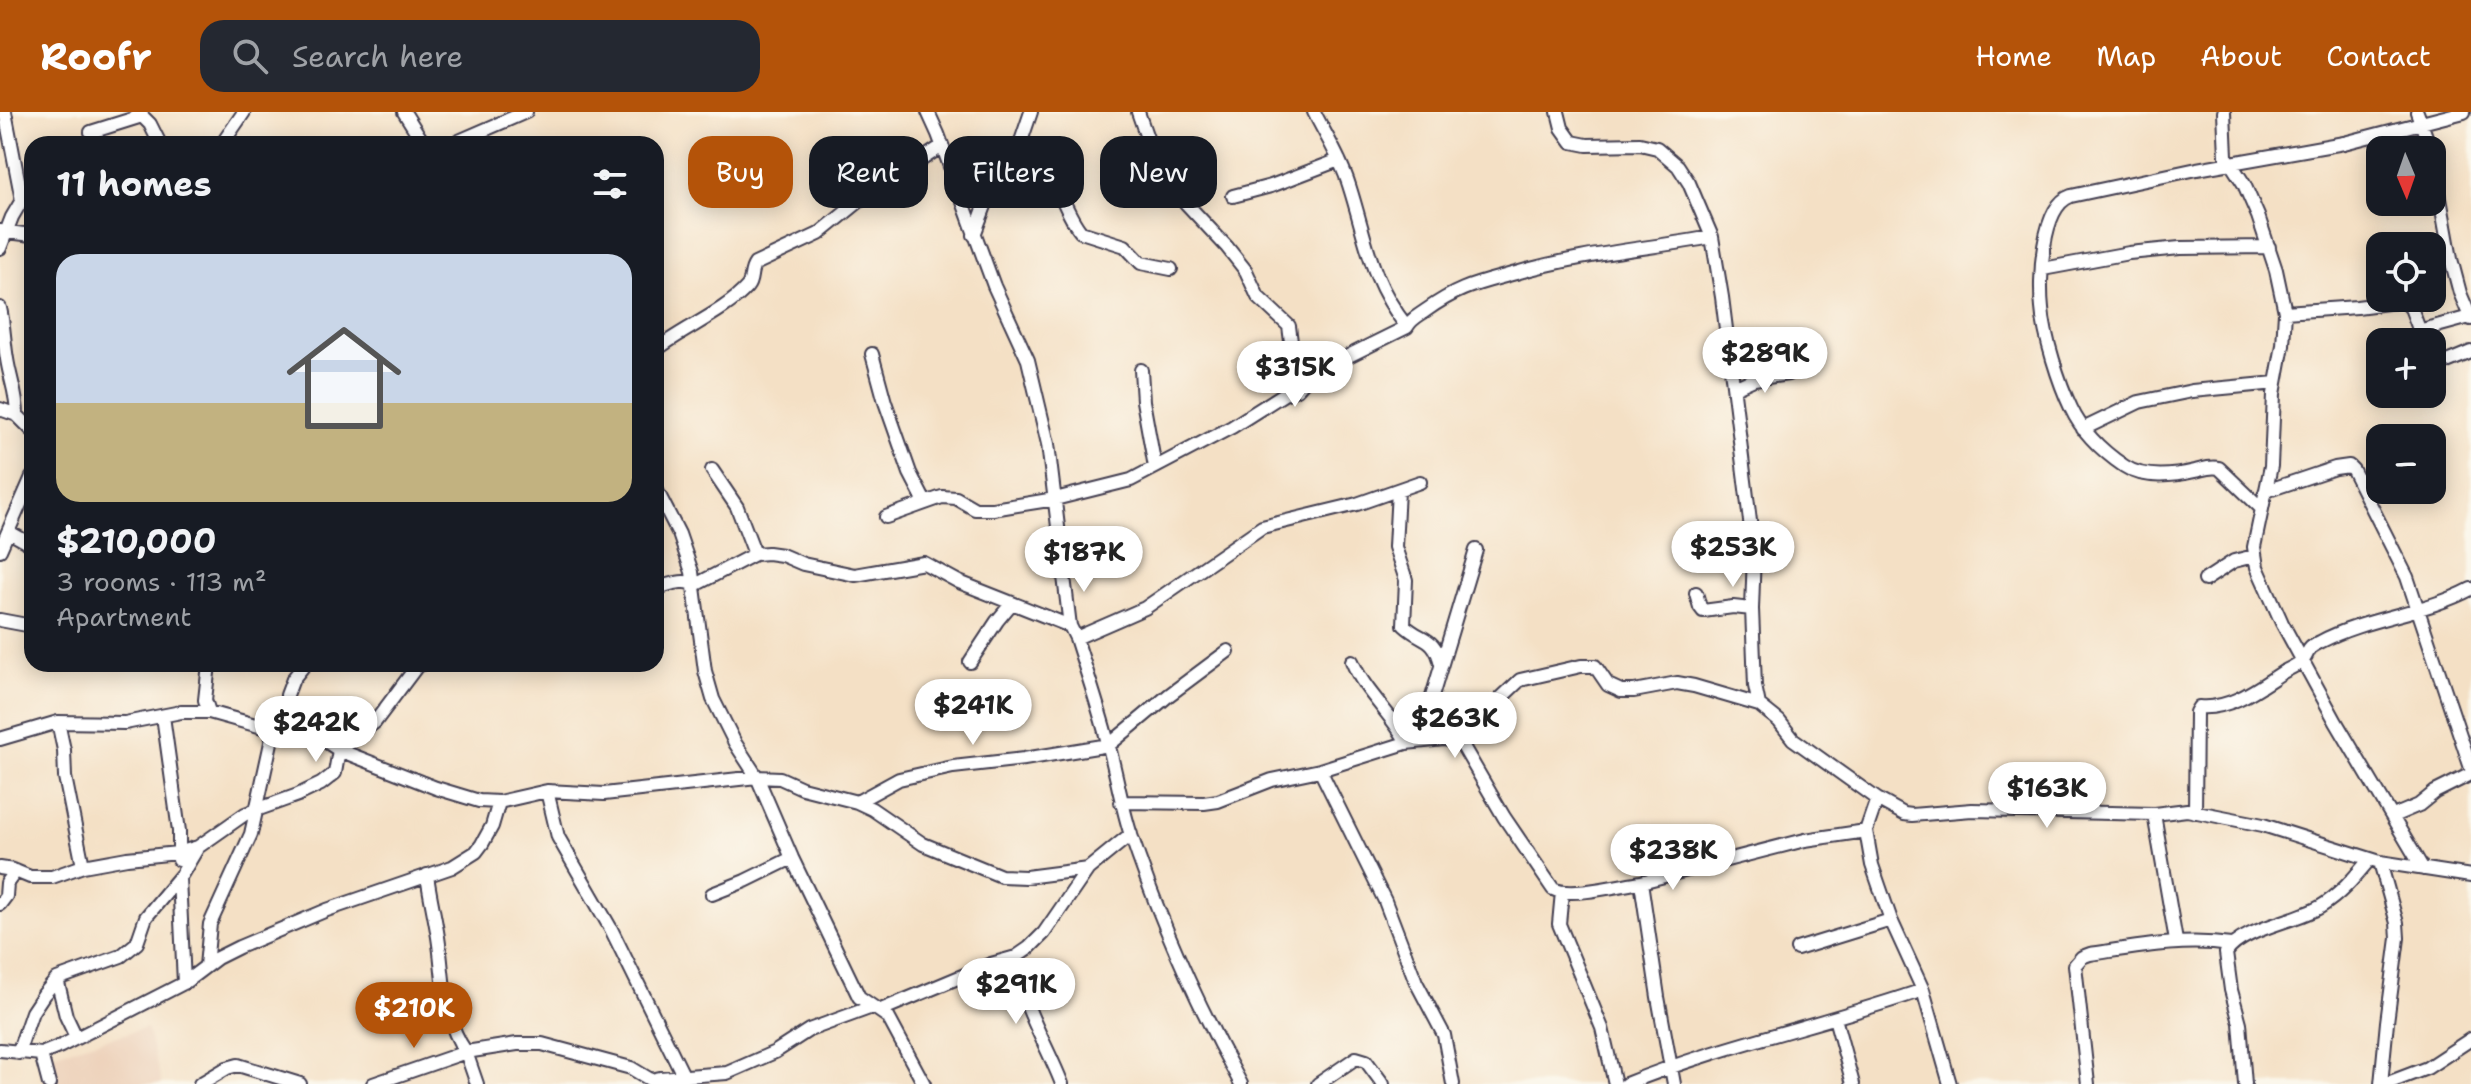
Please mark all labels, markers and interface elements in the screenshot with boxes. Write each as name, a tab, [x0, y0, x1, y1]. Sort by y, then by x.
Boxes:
search box	[200, 20, 760, 92]
text: Roofr	[40, 31, 152, 82]
icon: search	[228, 34, 272, 78]
text: Search here	[292, 36, 463, 77]
text: Home	[1975, 37, 2052, 75]
text: Map	[2096, 37, 2156, 75]
text: About	[2200, 37, 2282, 75]
text: Contact	[2326, 37, 2431, 75]
chip: Buy	[688, 136, 793, 208]
chip: Rent	[809, 136, 928, 208]
chip: Filters	[944, 136, 1084, 208]
chip: New	[1100, 136, 1217, 208]
north arrow	[2366, 136, 2446, 216]
map controls	[2366, 136, 2446, 504]
text: 11 homes	[56, 161, 212, 207]
icon: filters	[588, 162, 632, 206]
button: locate	[2366, 232, 2446, 312]
icon: home	[272, 306, 416, 450]
pin: $289K	[1709, 327, 1821, 395]
button: +	[2366, 328, 2446, 408]
text: $289K	[1720, 335, 1810, 370]
pin: $315K	[1239, 341, 1351, 409]
text: $315K	[1255, 349, 1335, 384]
button: −	[2366, 424, 2446, 504]
text: $210,000	[56, 518, 217, 564]
pin: $253K	[1677, 521, 1789, 589]
pin: $187K	[1028, 526, 1140, 594]
text: $253K	[1689, 529, 1777, 564]
text: $187K	[1043, 534, 1125, 569]
text: 3 rooms · 113 m²	[56, 564, 267, 599]
text: Apartment	[56, 599, 192, 634]
pin: $241K	[917, 679, 1029, 747]
text: $241K	[933, 687, 1013, 722]
pin: $263K	[1399, 692, 1511, 760]
pin: $242K	[260, 696, 372, 764]
text: $263K	[1411, 700, 1499, 735]
text: $242K	[272, 704, 360, 739]
pin: $163K	[1991, 762, 2103, 830]
text: $163K	[2006, 770, 2088, 805]
pin: $238K	[1617, 824, 1729, 892]
text: $238K	[1628, 832, 1718, 867]
pin: $291K	[960, 958, 1072, 1026]
text: $291K	[975, 966, 1057, 1001]
pin: $210K	[358, 982, 470, 1050]
text: $210K	[373, 990, 455, 1025]

